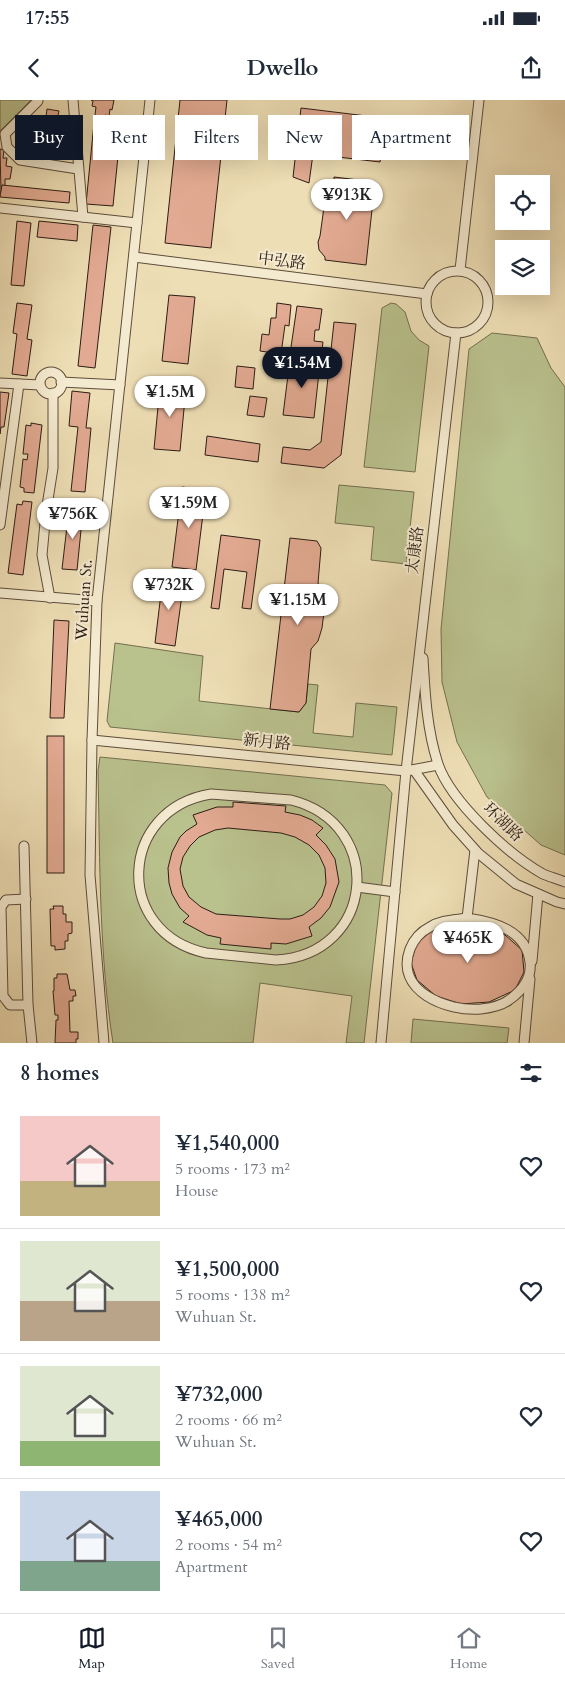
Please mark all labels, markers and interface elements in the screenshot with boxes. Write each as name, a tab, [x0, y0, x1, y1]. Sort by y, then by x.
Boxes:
text: 17:55	[25, 5, 69, 31]
text: Dwello	[247, 53, 318, 83]
icon: back	[20, 54, 48, 82]
icon: share	[517, 54, 545, 82]
chip: Buy	[15, 115, 83, 160]
chip: Rent	[93, 115, 165, 160]
chip: Filters	[175, 115, 258, 160]
chip: New	[268, 115, 342, 160]
chip: Apartment	[352, 115, 469, 160]
map controls	[495, 175, 550, 295]
button: locate	[495, 175, 550, 230]
pin: ¥913K	[312, 178, 382, 221]
text: ¥913K	[322, 184, 372, 206]
button: layers	[495, 240, 550, 295]
street label: 中弘路	[257, 247, 307, 275]
pin: ¥1.54M	[261, 346, 343, 389]
text: ¥1.54M	[273, 352, 331, 374]
pin: ¥1.5M	[135, 376, 205, 418]
text: ¥1.5M	[145, 381, 195, 403]
pin: ¥1.59M	[148, 486, 230, 529]
text: ¥1.59M	[160, 492, 218, 514]
pin: ¥756K	[38, 498, 108, 540]
text: ¥756K	[48, 503, 98, 525]
street label: 太康路	[401, 525, 429, 575]
street label: Wuhuan St.	[70, 559, 98, 642]
pin: ¥732K	[134, 568, 204, 611]
text: ¥732K	[144, 574, 194, 596]
pin: ¥1.15M	[257, 584, 339, 626]
text: ¥1.15M	[269, 589, 327, 611]
street label: 新月路	[242, 729, 292, 755]
street label: 环湖路	[478, 797, 528, 847]
pin: ¥465K	[433, 922, 503, 964]
text: ¥465K	[443, 927, 493, 949]
text: 8 homes	[20, 1059, 99, 1088]
icon: filters	[517, 1059, 545, 1087]
text: ¥1,540,000	[175, 1129, 279, 1158]
icon: home	[60, 1136, 120, 1196]
icon: heart	[517, 1152, 545, 1180]
text: 5 rooms · 173 m²	[175, 1158, 290, 1180]
text: House	[175, 1180, 218, 1202]
text: ¥1,500,000	[175, 1255, 279, 1284]
icon: home	[60, 1261, 120, 1321]
icon: heart	[517, 1277, 545, 1305]
text: 5 rooms · 138 m²	[175, 1284, 290, 1306]
text: Wuhuan St.	[175, 1306, 256, 1328]
text: ¥732,000	[175, 1380, 262, 1409]
icon: home	[60, 1386, 120, 1446]
icon: heart	[517, 1402, 545, 1430]
text: 2 rooms · 66 m²	[175, 1409, 282, 1431]
text: Wuhuan St.	[175, 1431, 256, 1453]
text: ¥465,000	[175, 1505, 262, 1534]
icon: home	[60, 1511, 120, 1571]
icon: heart	[517, 1527, 545, 1555]
text: 2 rooms · 54 m²	[175, 1534, 282, 1556]
text: Apartment	[175, 1556, 248, 1578]
tab: Map	[78, 1624, 106, 1673]
tab: Saved	[261, 1624, 295, 1673]
tab: Home	[450, 1624, 487, 1673]

